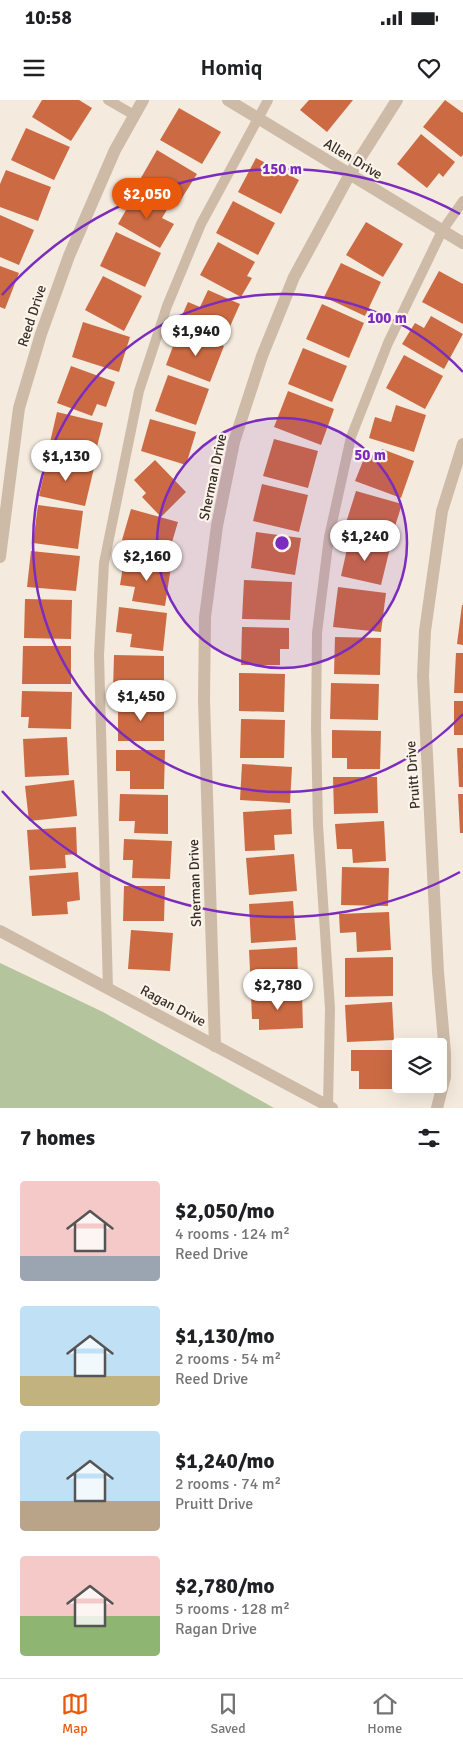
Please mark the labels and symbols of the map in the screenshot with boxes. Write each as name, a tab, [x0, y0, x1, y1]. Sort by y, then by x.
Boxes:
street label: Allen Drive	[321, 135, 385, 183]
text: 150 m	[262, 160, 302, 178]
pin: $2,050	[106, 178, 188, 220]
street label: Reed Drive	[14, 283, 50, 349]
text: 100 m	[367, 309, 407, 327]
pin: $1,940	[155, 314, 237, 357]
street label: Sherman Drive	[196, 432, 230, 522]
pin: $1,130	[25, 440, 107, 482]
text: 50 m	[354, 446, 386, 464]
pin: $1,240	[324, 520, 406, 562]
centre of rings	[273, 534, 291, 552]
pin: $2,160	[106, 540, 188, 582]
pin: $1,450	[100, 680, 182, 722]
street label: Pruitt Drive	[402, 740, 424, 810]
street label: Sherman Drive	[185, 839, 205, 927]
pin: $2,780	[237, 968, 319, 1011]
street label: Ragan Drive	[137, 982, 209, 1030]

